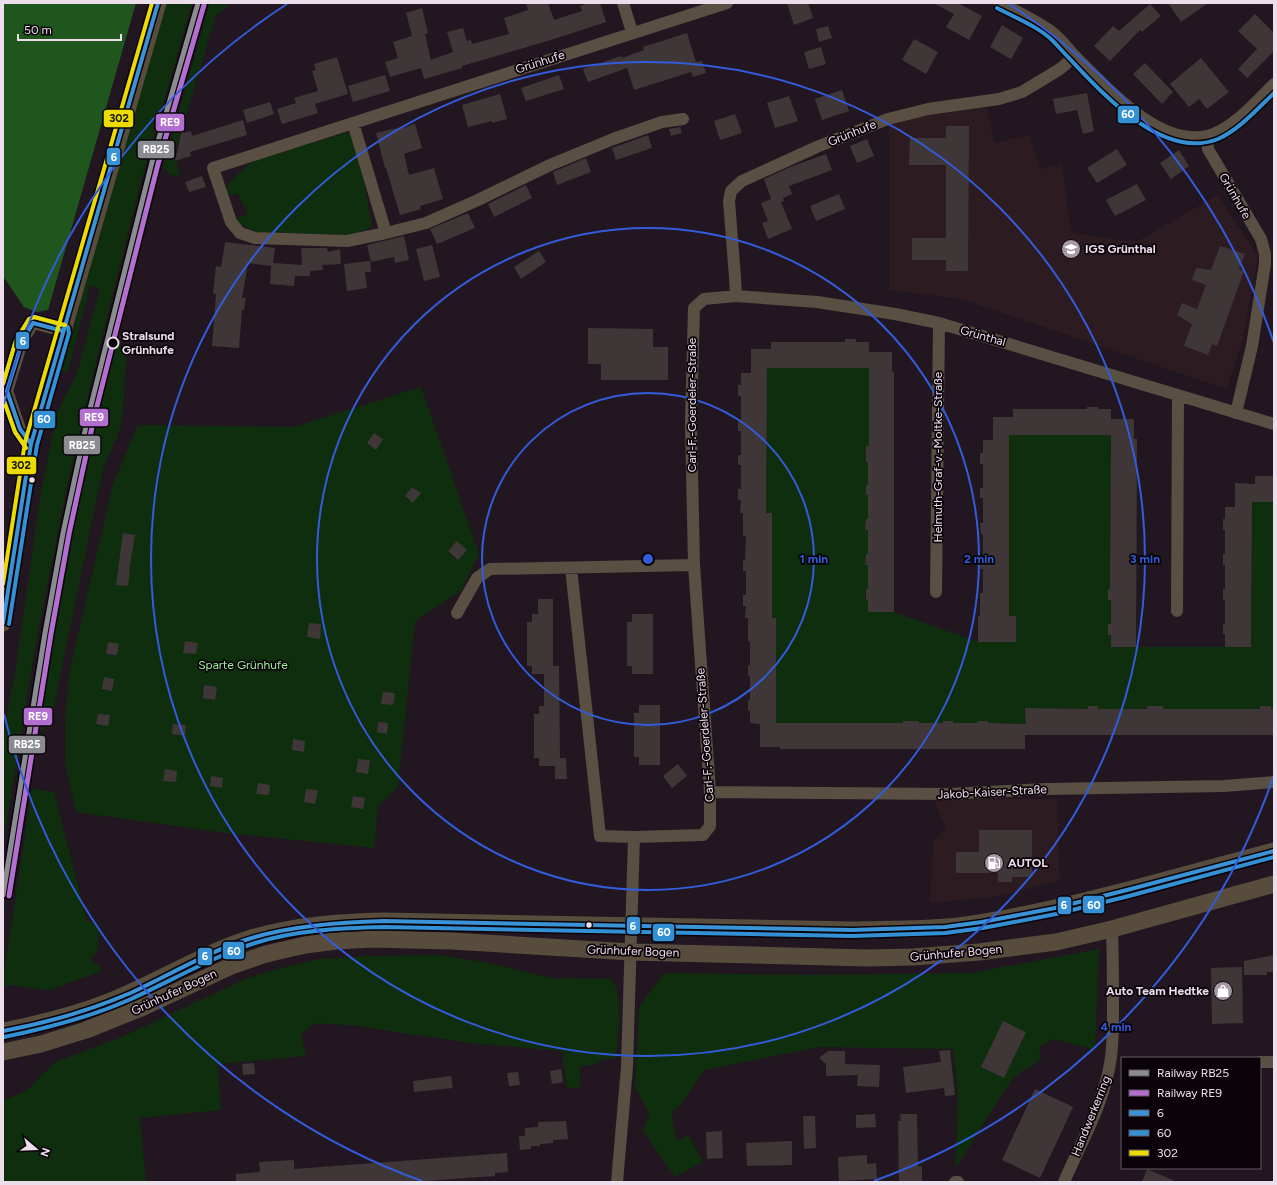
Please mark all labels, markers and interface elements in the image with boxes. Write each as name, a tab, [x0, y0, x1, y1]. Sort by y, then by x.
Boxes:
scale bar	[18, 16, 121, 42]
text: 50 m	[24, 23, 52, 37]
street label: Grünhufe	[514, 47, 567, 77]
line badge: 60	[1117, 105, 1140, 124]
text: 60	[1121, 108, 1135, 121]
line badge: 302	[103, 109, 134, 128]
text: 302	[109, 112, 129, 125]
line badge: RE9	[155, 113, 185, 132]
text: RE9	[160, 116, 180, 129]
street label: Grünhufe	[826, 117, 879, 149]
line badge: RB25	[137, 140, 175, 159]
text: RB25	[143, 143, 169, 156]
line badge: 6	[106, 147, 121, 166]
text: 6	[111, 151, 118, 164]
street label: Grünhufe	[1216, 170, 1254, 222]
school or university icon: IGS Grünthal	[1060, 238, 1082, 260]
place label: IGS Grünthal	[1085, 242, 1156, 256]
street label: Grünthal	[959, 323, 1007, 349]
place label: Stralsund Grünhufe	[122, 329, 174, 357]
line badge: 6	[15, 331, 30, 350]
text: 6	[20, 335, 27, 348]
marker: Stralsund Grünhufe	[106, 336, 120, 350]
street label: Carl-F.-Goerdeler-Straße	[685, 337, 699, 472]
street label: Helmuth-Graf-v.-Moltke-Straße	[931, 371, 945, 542]
line badge: RE9	[79, 408, 109, 427]
line badge: 60	[33, 410, 56, 429]
text: RE9	[84, 411, 104, 424]
text: 60	[37, 413, 51, 426]
line badge: RB25	[63, 435, 101, 455]
text: RB25	[69, 439, 95, 452]
line badge: 302	[6, 456, 37, 475]
text: 302	[11, 459, 31, 472]
unlabelled marker	[27, 475, 37, 485]
centre of rings	[641, 552, 655, 566]
text: 1 min	[800, 552, 828, 566]
text: 2 min	[964, 552, 994, 566]
text: 3 min	[1130, 552, 1160, 566]
park label: Sparte Grünhufe	[198, 658, 288, 672]
street label: Carl-F.-Goerdeler-Straße	[693, 667, 717, 803]
line badge: RE9	[23, 707, 53, 726]
text: RE9	[28, 710, 48, 723]
line badge: RB25	[8, 735, 46, 754]
text: RB25	[14, 738, 40, 751]
street label: Jakob-Kaiser-Straße	[937, 782, 1048, 802]
fuel station icon: AUTOL	[983, 852, 1005, 874]
place label: AUTOL	[1008, 856, 1048, 870]
line badge: 60	[1082, 895, 1105, 914]
line badge: 6	[1057, 896, 1072, 915]
text: 6	[1061, 899, 1068, 912]
text: 60	[1087, 899, 1101, 912]
line badge: 6	[626, 916, 641, 935]
unlabelled marker	[584, 920, 594, 930]
text: 6	[630, 920, 637, 933]
line badge: 60	[652, 923, 675, 942]
text: 60	[657, 926, 671, 939]
line badge: 60	[222, 941, 245, 960]
street label: Grünhufer Bogen	[587, 942, 680, 960]
street label: Grünhufer Bogen	[909, 942, 1003, 964]
text: 60	[227, 945, 241, 958]
line badge: 6	[197, 947, 213, 966]
text: 6	[202, 950, 209, 963]
street label: Grünhufer Bogen	[129, 966, 219, 1018]
shop icon: Auto Team Hedtke	[1212, 980, 1234, 1002]
place label: Auto Team Hedtke	[1106, 984, 1209, 998]
text: 4 min	[1101, 1020, 1132, 1034]
legend	[1121, 1057, 1261, 1169]
text: Railway RB25	[1157, 1066, 1229, 1080]
street label: Handwerkerring	[1068, 1074, 1114, 1158]
text: Railway RE9	[1157, 1086, 1222, 1100]
text: 6	[1157, 1106, 1164, 1120]
text: 60	[1157, 1126, 1172, 1140]
north arrow	[16, 1129, 56, 1169]
text: N	[37, 1146, 53, 1158]
text: 302	[1157, 1146, 1178, 1160]

